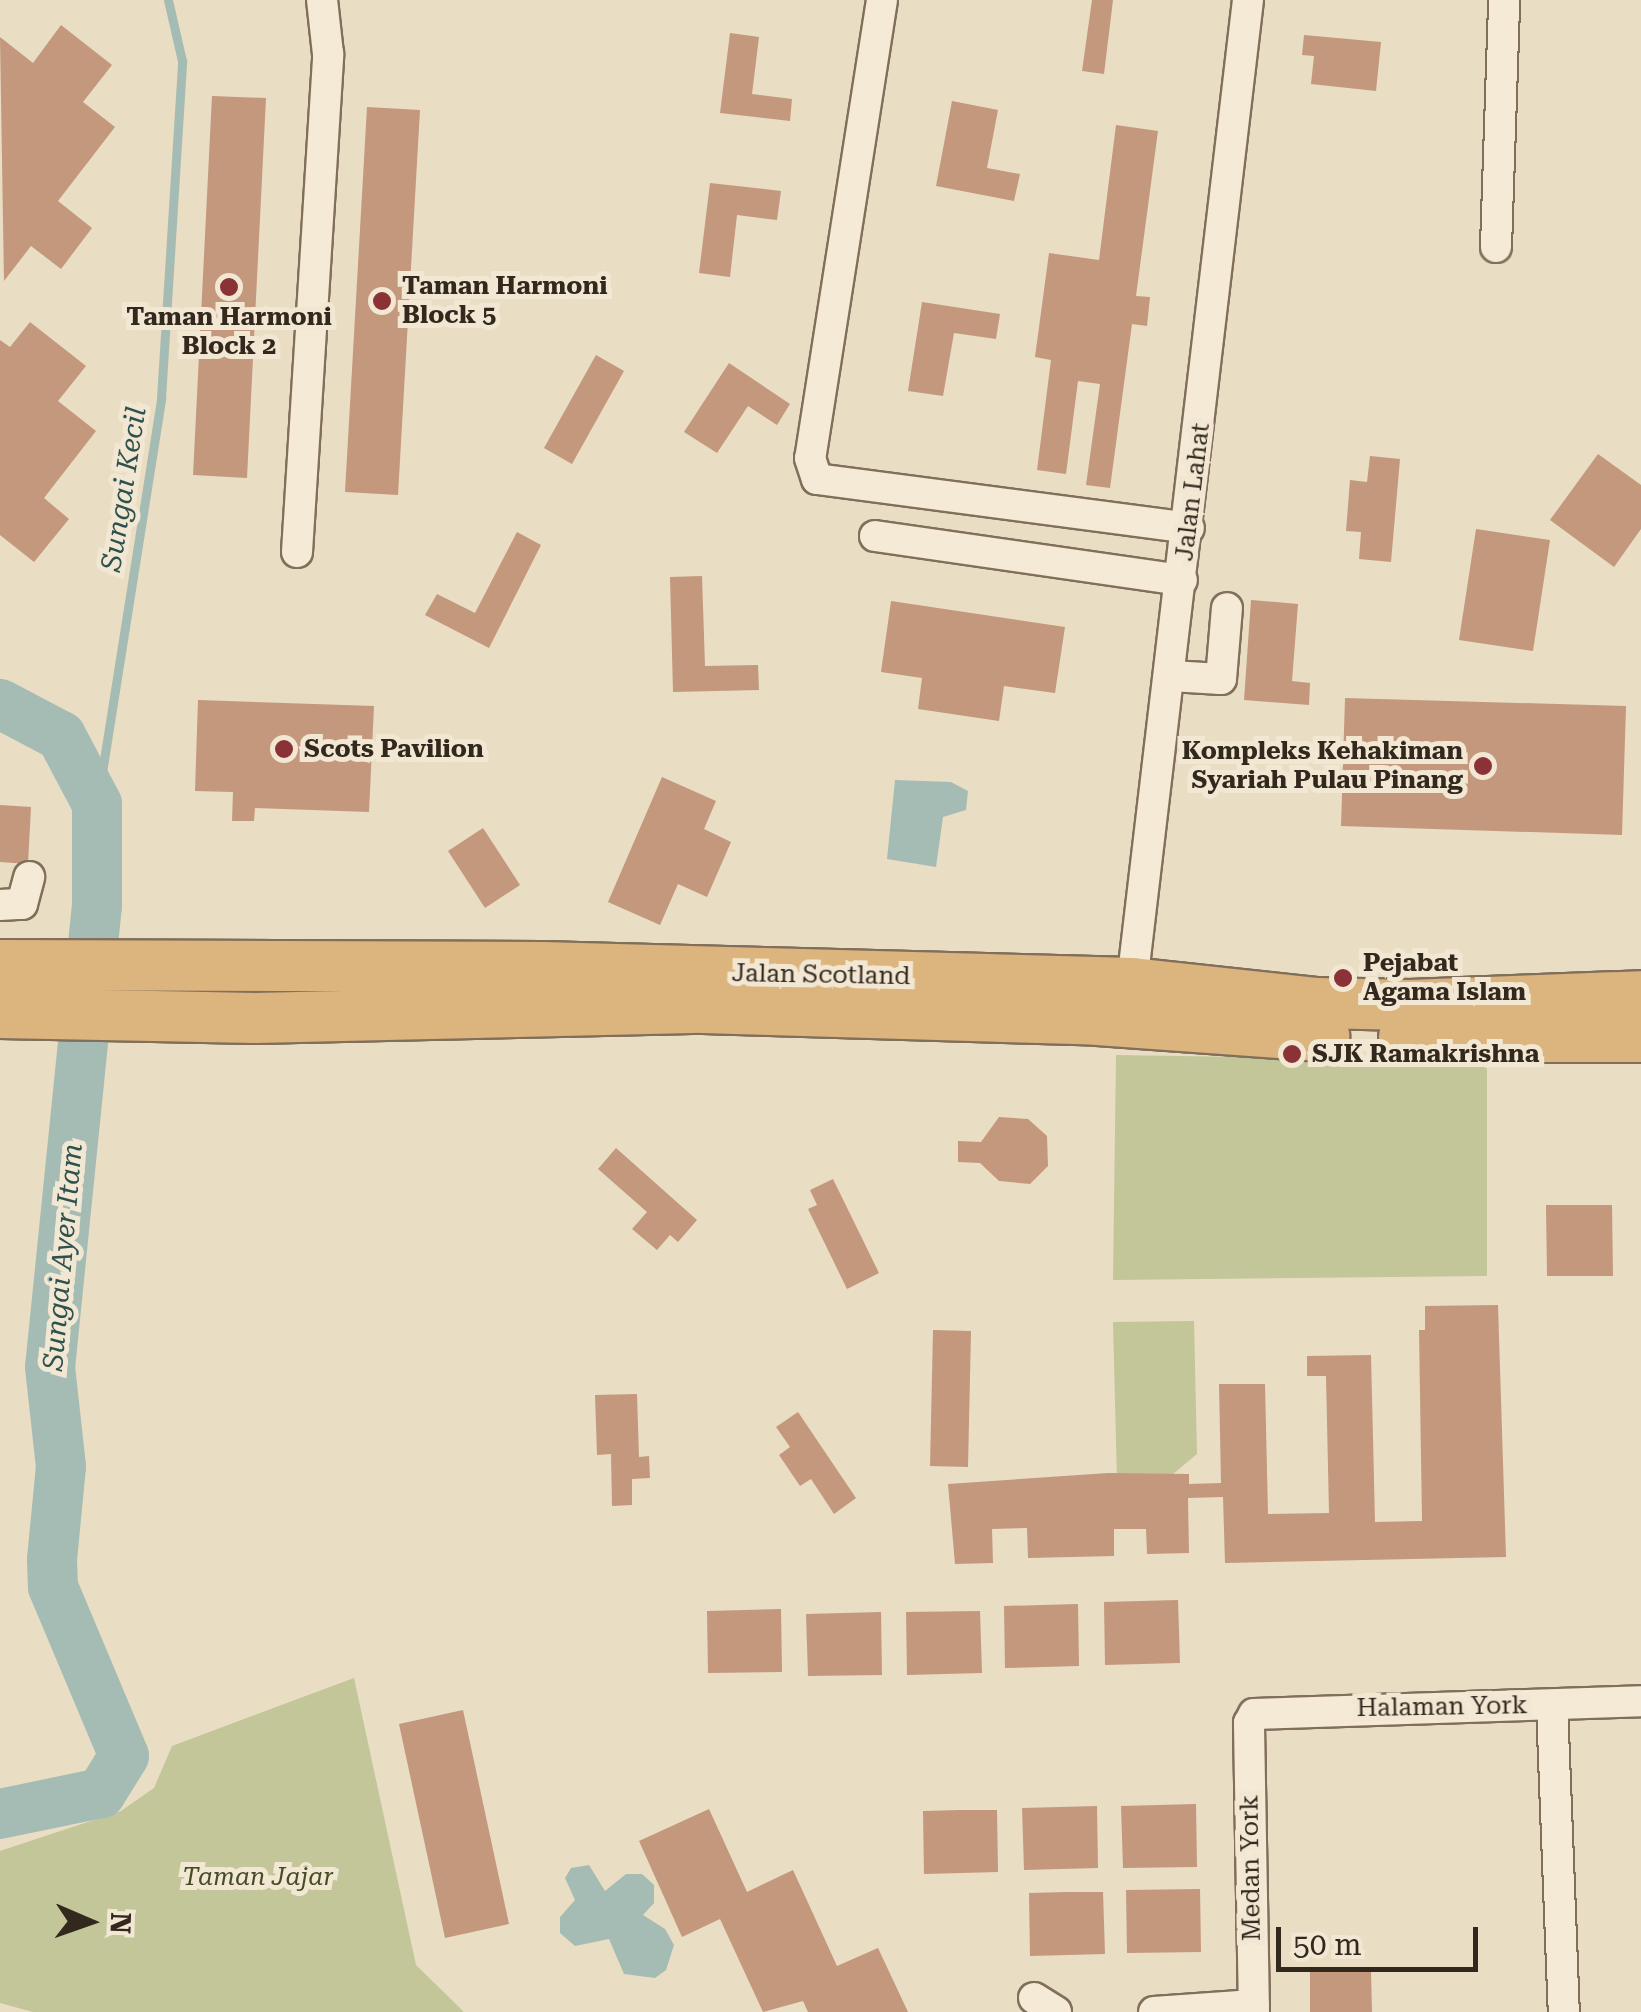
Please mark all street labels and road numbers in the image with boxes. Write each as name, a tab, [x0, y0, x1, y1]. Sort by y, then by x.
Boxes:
street label: Jalan Lahat	[1170, 421, 1216, 563]
street label: Jalan Scotland	[731, 958, 911, 992]
street label: Halaman York	[1356, 1691, 1528, 1723]
street label: Medan York	[1235, 1795, 1267, 1941]

